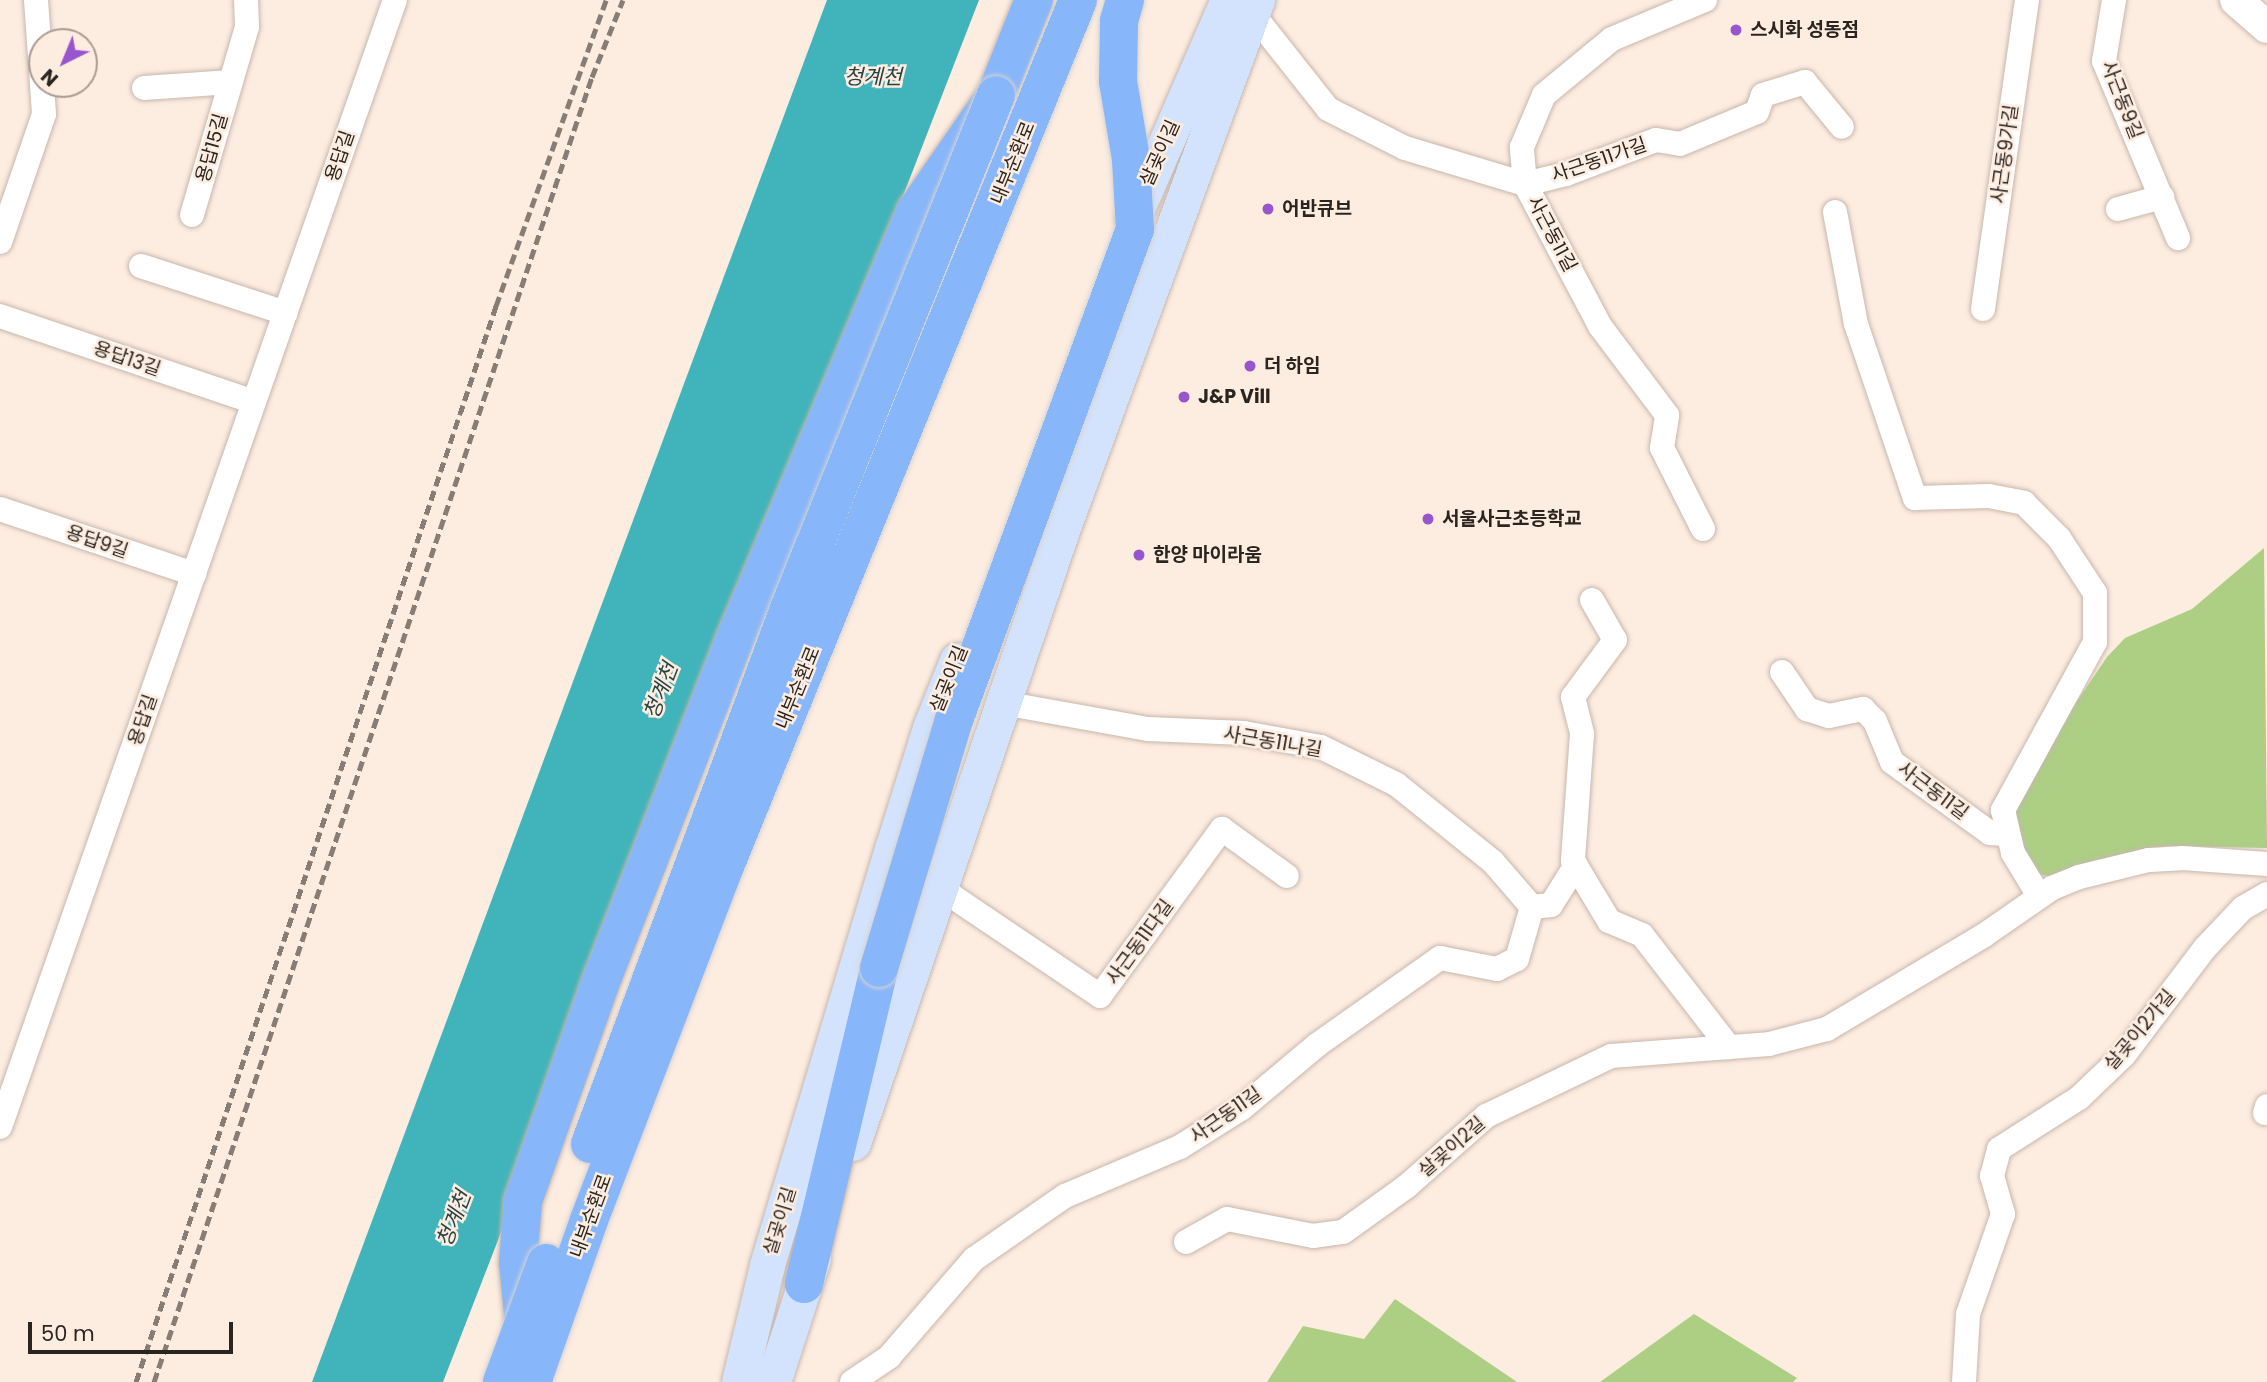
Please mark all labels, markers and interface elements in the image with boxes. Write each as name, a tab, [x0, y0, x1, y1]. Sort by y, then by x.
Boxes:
place label: 스시화 성동점	[1750, 19, 1859, 41]
marker: 스시화 성동점	[1728, 22, 1744, 38]
north arrow	[28, 28, 98, 98]
street label: 사근동9길	[2097, 58, 2147, 142]
text: N	[35, 63, 64, 92]
water label: 청계천	[844, 64, 902, 90]
street label: 사근동9가길	[1987, 103, 2023, 205]
street label: 용답15길	[191, 111, 233, 185]
street label: 살곶이길	[1135, 116, 1185, 190]
street label: 내부순환로	[986, 118, 1040, 208]
street label: 용답길	[321, 127, 359, 185]
street label: 사근동11가길	[1548, 133, 1650, 187]
street label: 사근동11길	[1523, 192, 1581, 276]
place label: 어반큐브	[1282, 198, 1352, 220]
marker: 어반큐브	[1260, 201, 1276, 217]
street label: 용답13길	[90, 337, 164, 381]
place label: 더 하임	[1264, 355, 1320, 377]
marker: 더 하임	[1242, 358, 1258, 374]
place label: J&P Vill	[1198, 386, 1271, 408]
marker: J&P Vill	[1176, 389, 1192, 405]
place label: 서울사근초등학교	[1442, 508, 1582, 530]
marker: 서울사근초등학교	[1420, 511, 1436, 527]
street label: 용답9길	[63, 521, 131, 563]
place label: 한양 마이라움	[1153, 544, 1262, 566]
marker: 한양 마이라움	[1131, 547, 1147, 563]
street label: 살곶이길	[925, 642, 973, 716]
street label: 내부순환로	[771, 643, 825, 733]
water label: 청계천	[639, 659, 683, 723]
street label: 용답길	[124, 691, 162, 749]
street label: 사근동11나길	[1222, 722, 1324, 762]
street label: 사근동11길	[1893, 757, 1973, 825]
street label: 사근동11다길	[1102, 895, 1178, 989]
street label: 살곶이2가길	[2100, 985, 2180, 1075]
street label: 사근동11길	[1186, 1082, 1266, 1148]
street label: 살곶이2길	[1414, 1112, 1490, 1182]
street label: 내부순환로	[565, 1171, 617, 1261]
street label: 살곶이길	[759, 1184, 801, 1258]
water label: 청계천	[432, 1187, 476, 1251]
scale bar	[32, 1308, 236, 1352]
text: 50 m	[41, 1319, 95, 1348]

